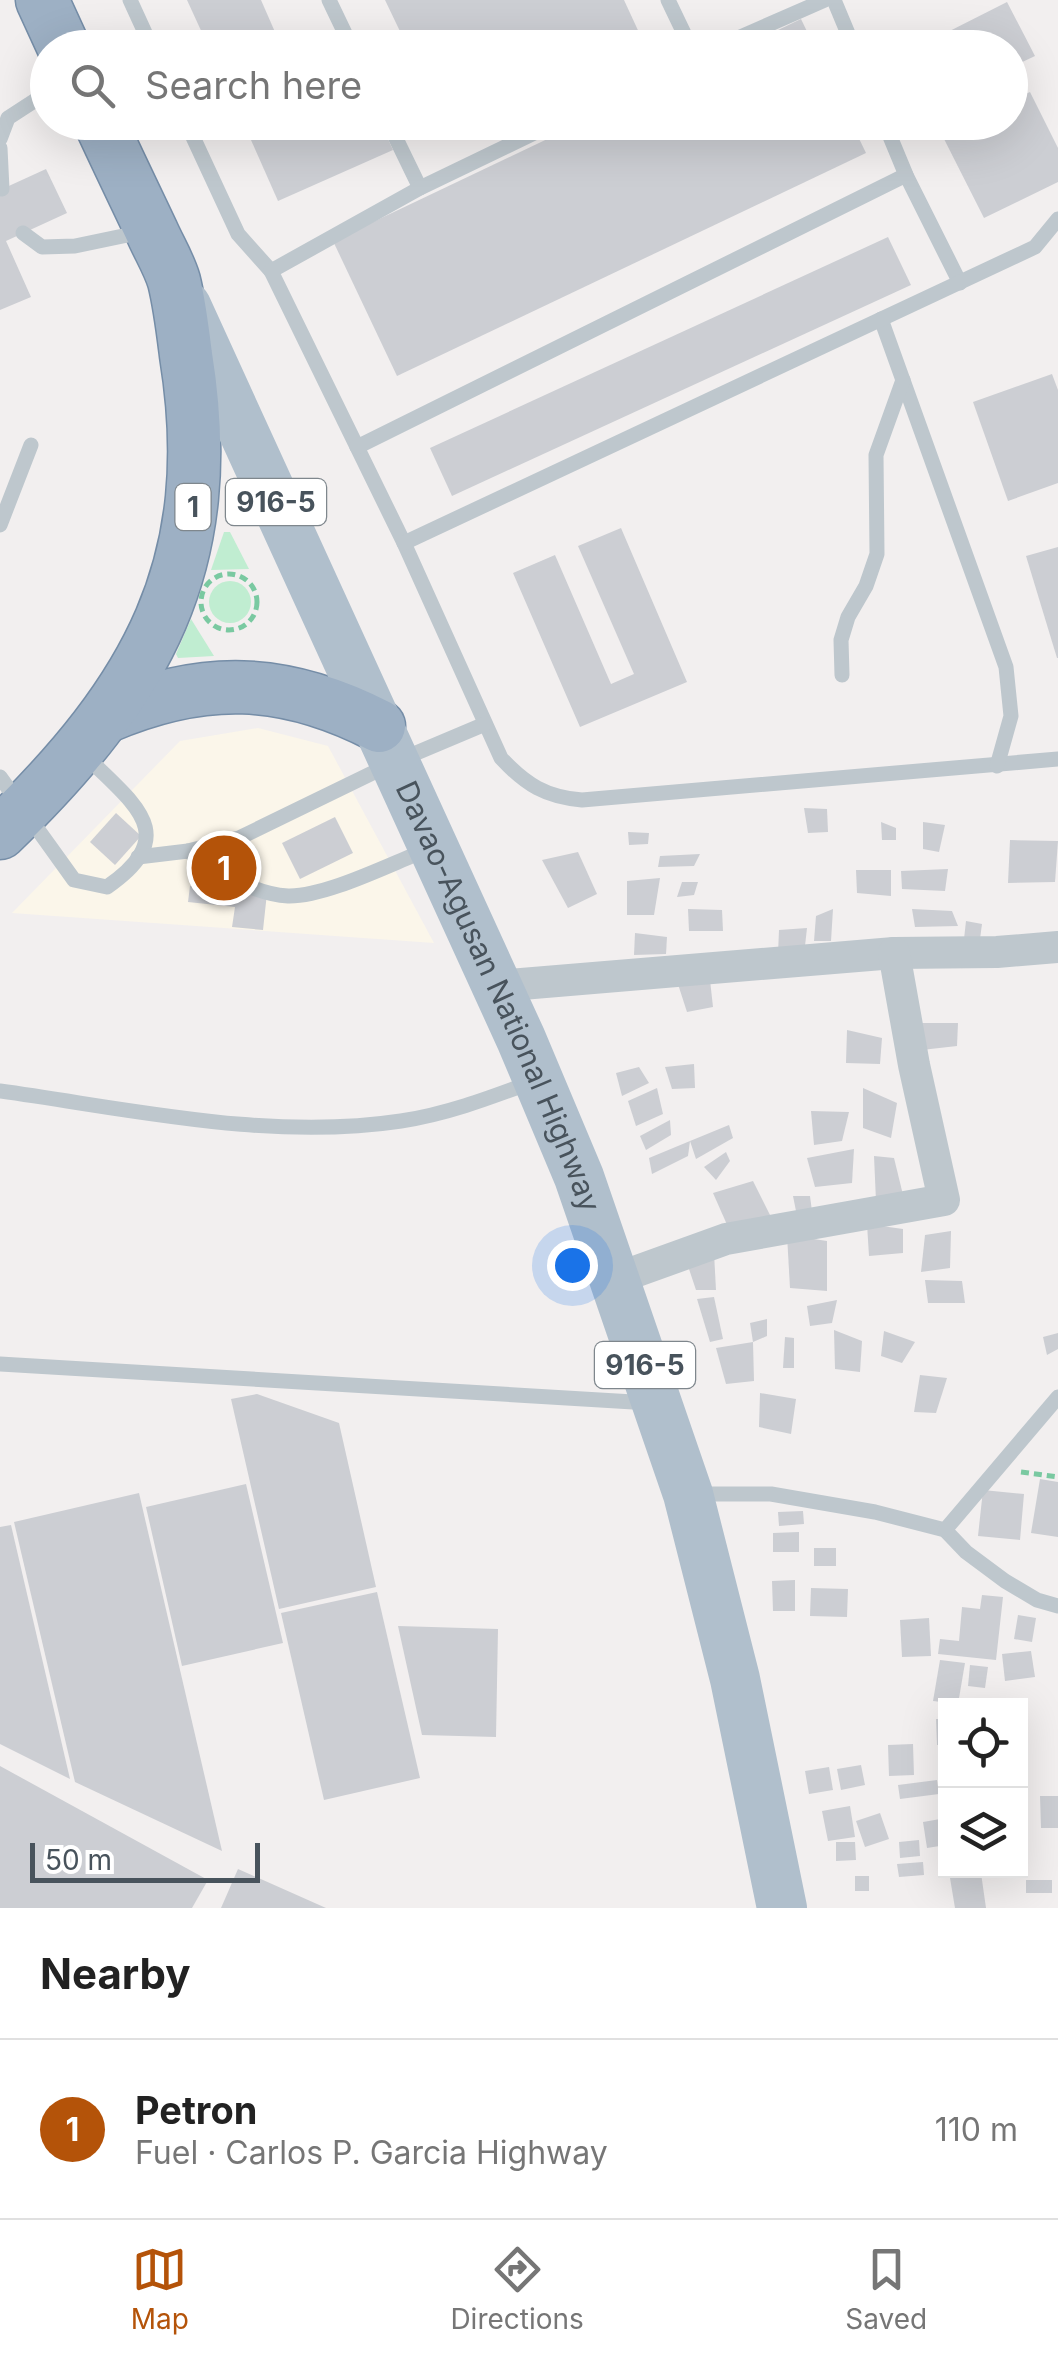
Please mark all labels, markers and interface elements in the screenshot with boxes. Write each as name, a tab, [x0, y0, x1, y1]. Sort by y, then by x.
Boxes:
search box	[30, 30, 1028, 140]
icon: search	[65, 58, 120, 113]
text: Search here	[145, 62, 362, 108]
road number: 916-5	[226, 479, 326, 525]
road number: 1	[176, 484, 210, 530]
street label: Davao-Agusan National Highway	[389, 775, 609, 1216]
pin: 1	[192, 830, 256, 906]
your location	[547, 1240, 598, 1291]
road number: 916-5	[595, 1342, 695, 1388]
map controls	[938, 1698, 1028, 1878]
button: locate	[938, 1698, 1028, 1788]
button: layers	[938, 1788, 1028, 1878]
scale bar	[30, 1838, 260, 1882]
text: 50 m	[45, 1843, 112, 1877]
text: Nearby	[40, 1948, 191, 1999]
text: Petron	[135, 2087, 257, 2133]
text: 1	[66, 2110, 79, 2149]
text: 110 m	[935, 2110, 1018, 2149]
text: Fuel · Carlos P. Garcia Highway	[135, 2133, 608, 2172]
tab: Map	[131, 2242, 189, 2336]
tab: Directions	[450, 2242, 584, 2336]
tab: Saved	[845, 2242, 927, 2336]

